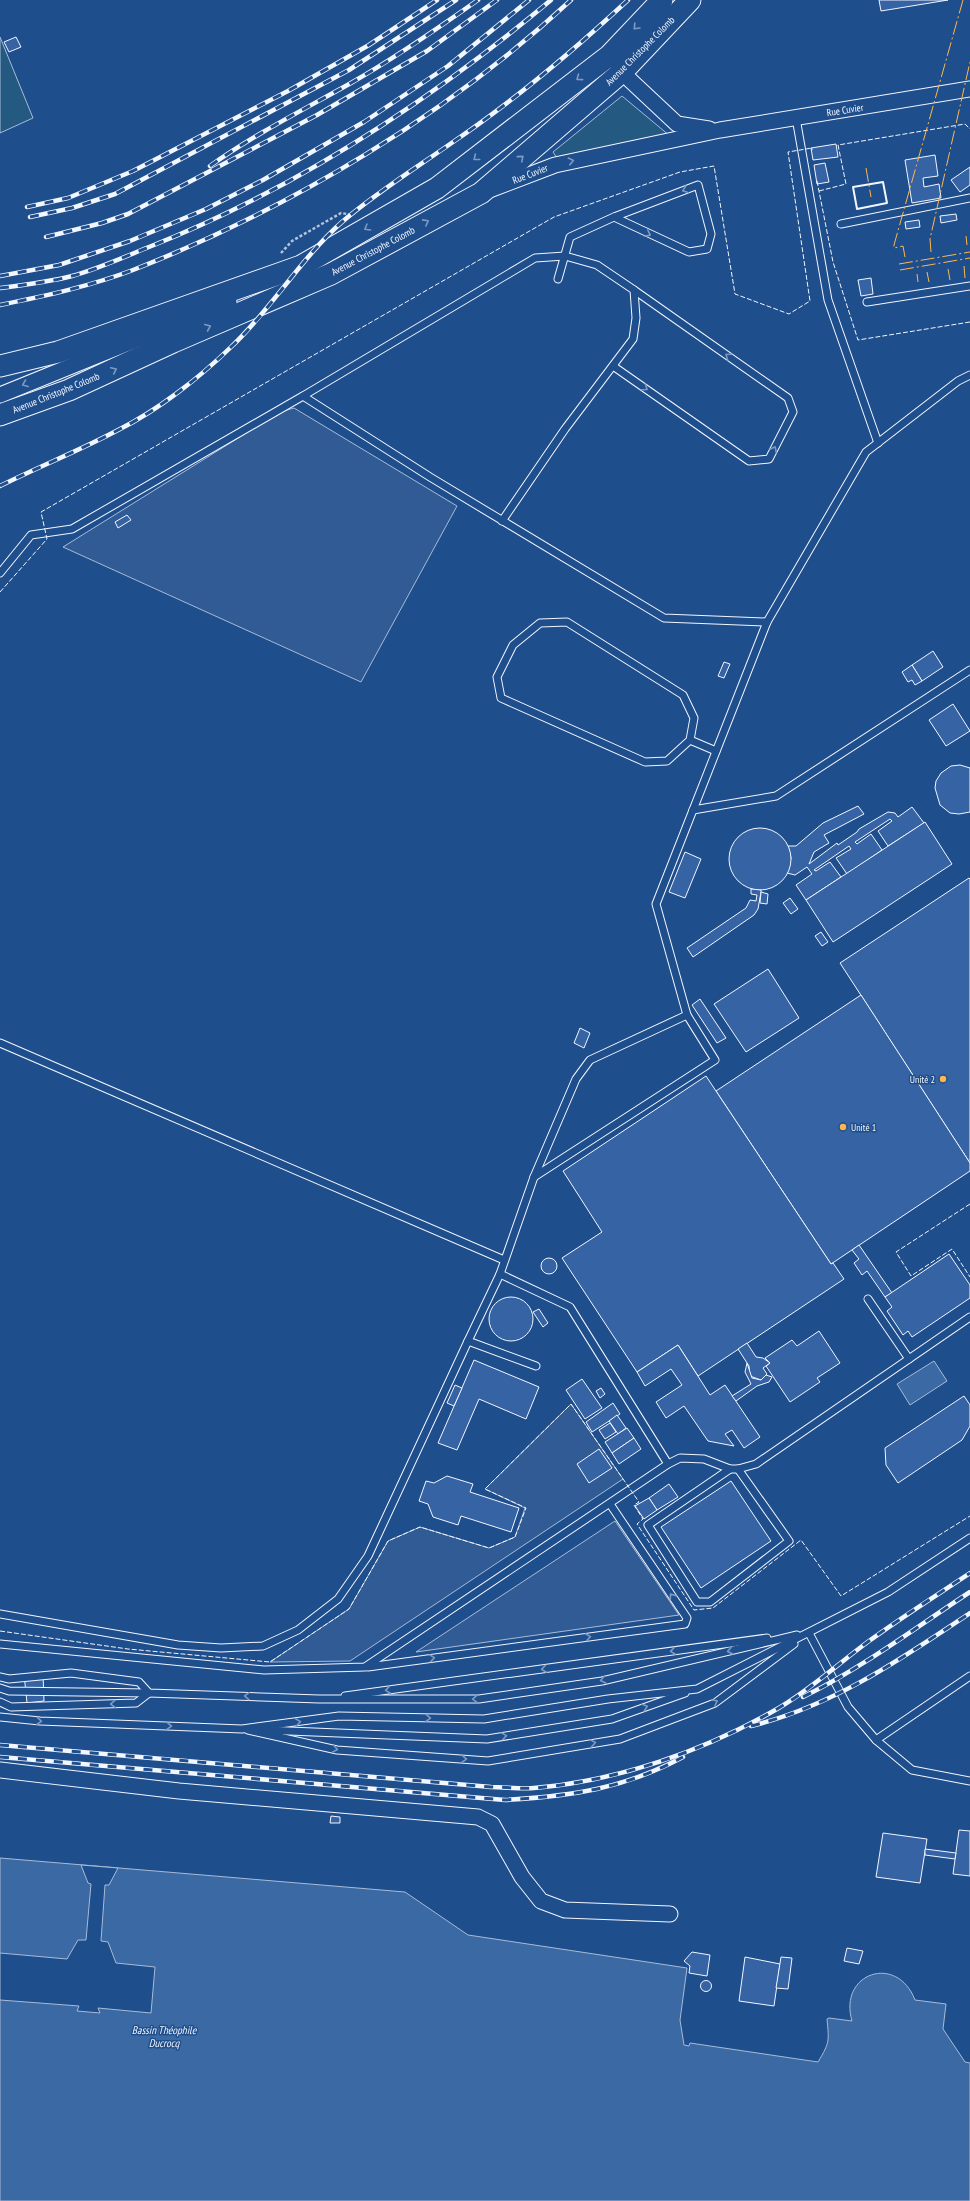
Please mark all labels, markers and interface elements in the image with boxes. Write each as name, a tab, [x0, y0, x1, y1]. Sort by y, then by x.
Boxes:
street label: Avenue Christophe Colomb	[603, 14, 677, 88]
one-way arrow	[633, 22, 641, 30]
one-way arrow	[577, 74, 584, 81]
street label: Rue Cuvier	[826, 101, 865, 119]
one-way arrow	[474, 153, 481, 160]
one-way arrow	[517, 156, 524, 163]
one-way arrow	[568, 158, 574, 166]
street label: Rue Cuvier	[510, 161, 550, 187]
one-way arrow	[681, 186, 688, 194]
one-way arrow	[422, 220, 429, 227]
street label: Avenue Christophe Colomb	[329, 223, 417, 279]
one-way arrow	[364, 223, 371, 230]
one-way arrow	[644, 229, 652, 237]
one-way arrow	[205, 324, 212, 332]
one-way arrow	[726, 354, 733, 361]
one-way arrow	[110, 367, 117, 375]
street label: Avenue Christophe Colomb	[11, 370, 101, 416]
one-way arrow	[22, 380, 29, 388]
one-way arrow	[640, 383, 647, 390]
one-way arrow	[769, 446, 777, 454]
place label: Unité 2	[910, 1073, 935, 1086]
marker: Unité 2	[938, 1074, 948, 1084]
place label: Unité 1	[851, 1121, 876, 1134]
marker: Unité 1	[838, 1122, 848, 1132]
one-way arrow	[670, 1594, 677, 1601]
one-way arrow	[585, 1633, 591, 1642]
one-way arrow	[670, 1646, 676, 1655]
one-way arrow	[727, 1646, 734, 1655]
one-way arrow	[428, 1654, 435, 1663]
one-way arrow	[541, 1664, 547, 1673]
one-way arrow	[600, 1676, 607, 1684]
one-way arrow	[385, 1685, 391, 1694]
one-way arrow	[244, 1692, 250, 1701]
one-way arrow	[472, 1695, 478, 1703]
one-way arrow	[110, 1699, 116, 1708]
one-way arrow	[711, 1700, 718, 1707]
one-way arrow	[641, 1704, 648, 1712]
one-way arrow	[425, 1714, 431, 1722]
one-way arrow	[36, 1716, 42, 1725]
one-way arrow	[295, 1718, 301, 1727]
one-way arrow	[166, 1722, 172, 1731]
one-way arrow	[501, 1733, 507, 1741]
one-way arrow	[589, 1740, 596, 1748]
one-way arrow	[331, 1744, 338, 1753]
one-way arrow	[461, 1755, 467, 1764]
water label: Bassin Théophile Ducrocq	[132, 2023, 198, 2050]

